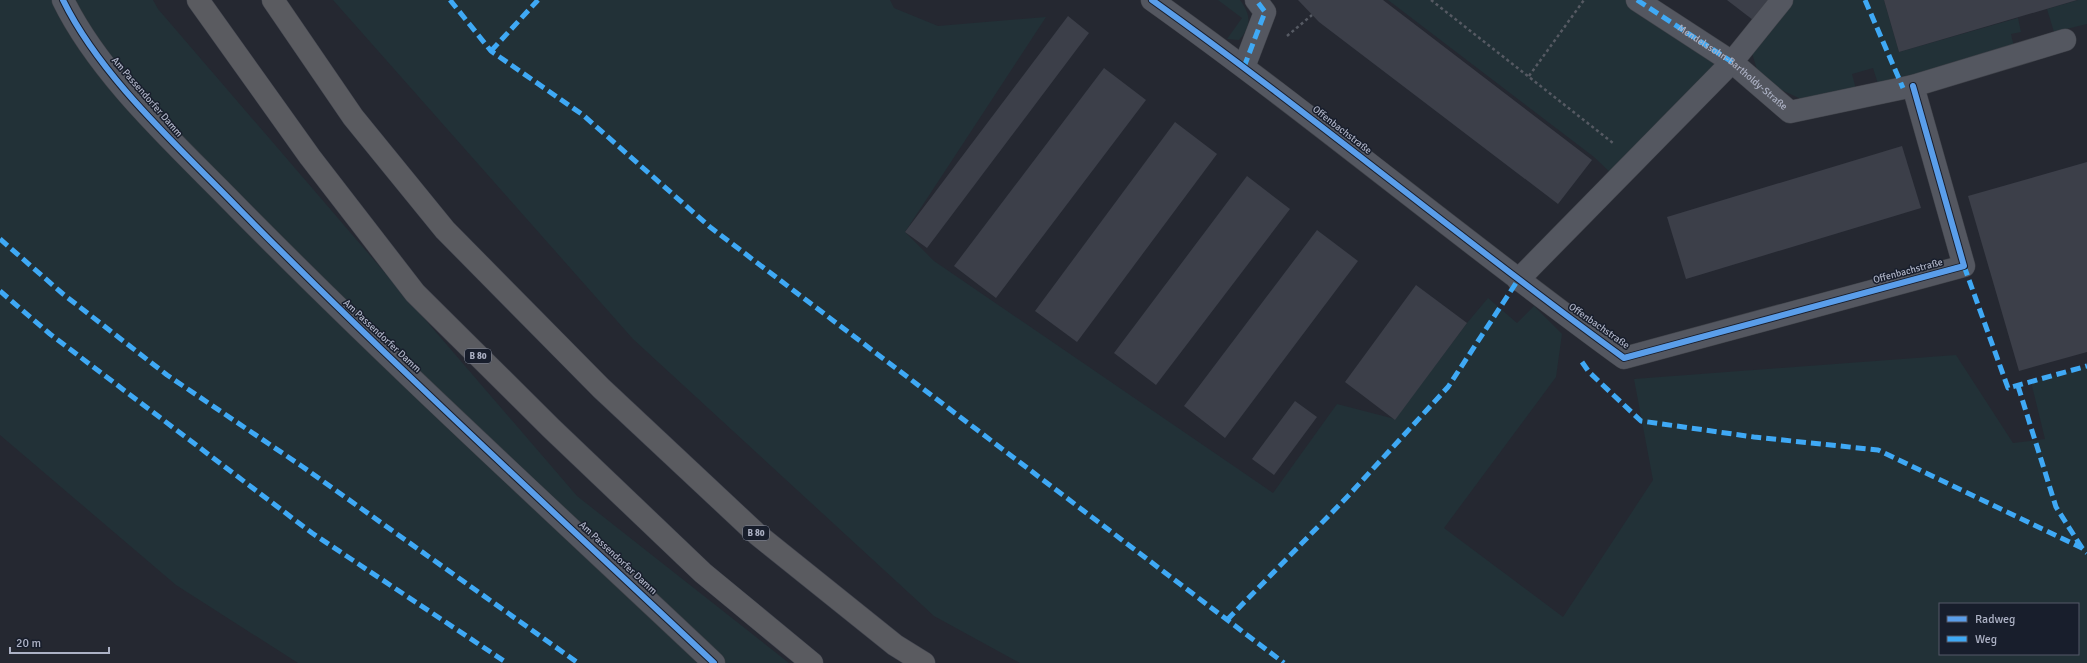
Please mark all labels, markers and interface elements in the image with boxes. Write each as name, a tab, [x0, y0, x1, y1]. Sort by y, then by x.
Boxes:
street label: Mendelssohn-Bartholdy-Straße	[1675, 22, 1790, 113]
street label: Am Passendorfer Damm	[109, 55, 185, 139]
street label: Offenbachstraße	[1310, 103, 1374, 157]
street label: Offenbachstraße	[1872, 256, 1944, 286]
street label: Am Passendorfer Damm	[341, 297, 423, 375]
street label: Offenbachstraße	[1566, 301, 1632, 351]
road number: B 80	[465, 349, 491, 363]
street label: Am Passendorfer Damm	[577, 519, 659, 597]
road number: B 80	[743, 526, 769, 540]
legend	[1939, 603, 2079, 655]
text: Radweg	[1975, 612, 2015, 627]
scale bar	[10, 629, 109, 655]
text: Weg	[1975, 632, 1997, 647]
text: 20 m	[16, 636, 41, 651]

